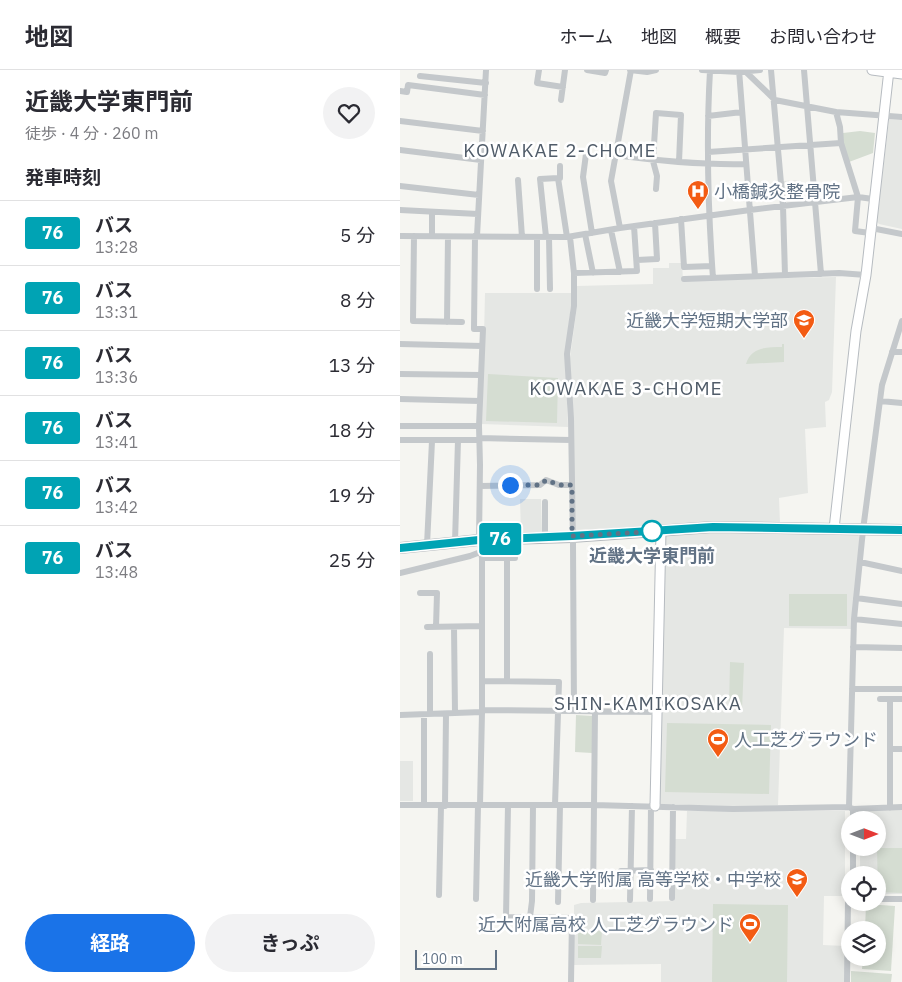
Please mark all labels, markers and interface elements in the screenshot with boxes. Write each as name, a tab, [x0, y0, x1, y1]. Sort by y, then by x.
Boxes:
text: 地図	[25, 20, 73, 52]
text: ホーム	[560, 25, 613, 48]
text: 地図	[641, 25, 677, 48]
text: 概要	[705, 25, 741, 48]
text: お問い合わせ	[769, 25, 877, 48]
text: 近畿大学東門前	[25, 85, 193, 117]
button: heart	[323, 87, 375, 139]
text: 徒歩 · 4 分 · 260 m	[25, 123, 158, 143]
district label: KOWAKAE 2-CHOME	[463, 138, 657, 162]
text: 発車時刻	[25, 165, 101, 189]
hospital icon: 小橋鍼灸整骨院	[686, 179, 710, 210]
place label: 小橋鍼灸整骨院	[714, 180, 840, 203]
text: バス	[95, 213, 133, 237]
text: 76	[42, 221, 63, 244]
text: 5 分	[340, 223, 375, 247]
text: 13:28	[95, 237, 138, 257]
text: バス	[95, 278, 133, 302]
text: 76	[42, 286, 63, 309]
text: 8 分	[340, 288, 375, 312]
text: 13:31	[95, 302, 138, 322]
school or university icon: 近畿大学短期大学部	[792, 308, 816, 339]
place label: 近畿大学短期大学部	[626, 309, 788, 332]
text: バス	[95, 343, 133, 367]
text: 76	[42, 351, 63, 374]
text: 13 分	[329, 353, 375, 377]
text: 13:36	[95, 367, 138, 387]
district label: KOWAKAE 3-CHOME	[529, 376, 723, 400]
text: バス	[95, 408, 133, 432]
text: 76	[42, 416, 63, 439]
text: 18 分	[329, 418, 375, 442]
text: 13:41	[95, 432, 138, 452]
text: バス	[95, 473, 133, 497]
your location	[498, 473, 523, 498]
text: 76	[42, 481, 63, 504]
text: 19 分	[329, 483, 375, 507]
text: 13:42	[95, 497, 138, 517]
marker: 近畿大学東門前	[641, 520, 663, 542]
line badge: 76	[478, 523, 522, 555]
text: 76	[489, 527, 511, 550]
text: バス	[95, 538, 133, 562]
place label: 近畿大学東門前	[589, 544, 715, 567]
text: 76	[42, 546, 63, 569]
text: 25 分	[329, 548, 375, 572]
text: 13:48	[95, 562, 138, 582]
district label: SHIN-KAMIKOSAKA	[554, 691, 742, 715]
sports icon: 人工芝グラウンド	[706, 727, 730, 758]
place label: 人工芝グラウンド	[734, 728, 878, 751]
north arrow	[841, 811, 886, 856]
map controls	[841, 811, 886, 966]
button: locate	[841, 866, 886, 911]
school or university icon: 近畿大学附属 高等学校・中学校	[785, 867, 809, 898]
place label: 近畿大学附属 高等学校・中学校	[525, 868, 781, 891]
sports icon: 近大附属高校 人工芝グラウンド	[738, 912, 762, 943]
place label: 近大附属高校 人工芝グラウンド	[478, 913, 734, 936]
button: 経路	[25, 914, 195, 972]
button: きっぷ	[205, 914, 375, 972]
button: layers	[841, 921, 886, 966]
scale bar	[415, 947, 498, 970]
text: 100 m	[422, 950, 463, 968]

